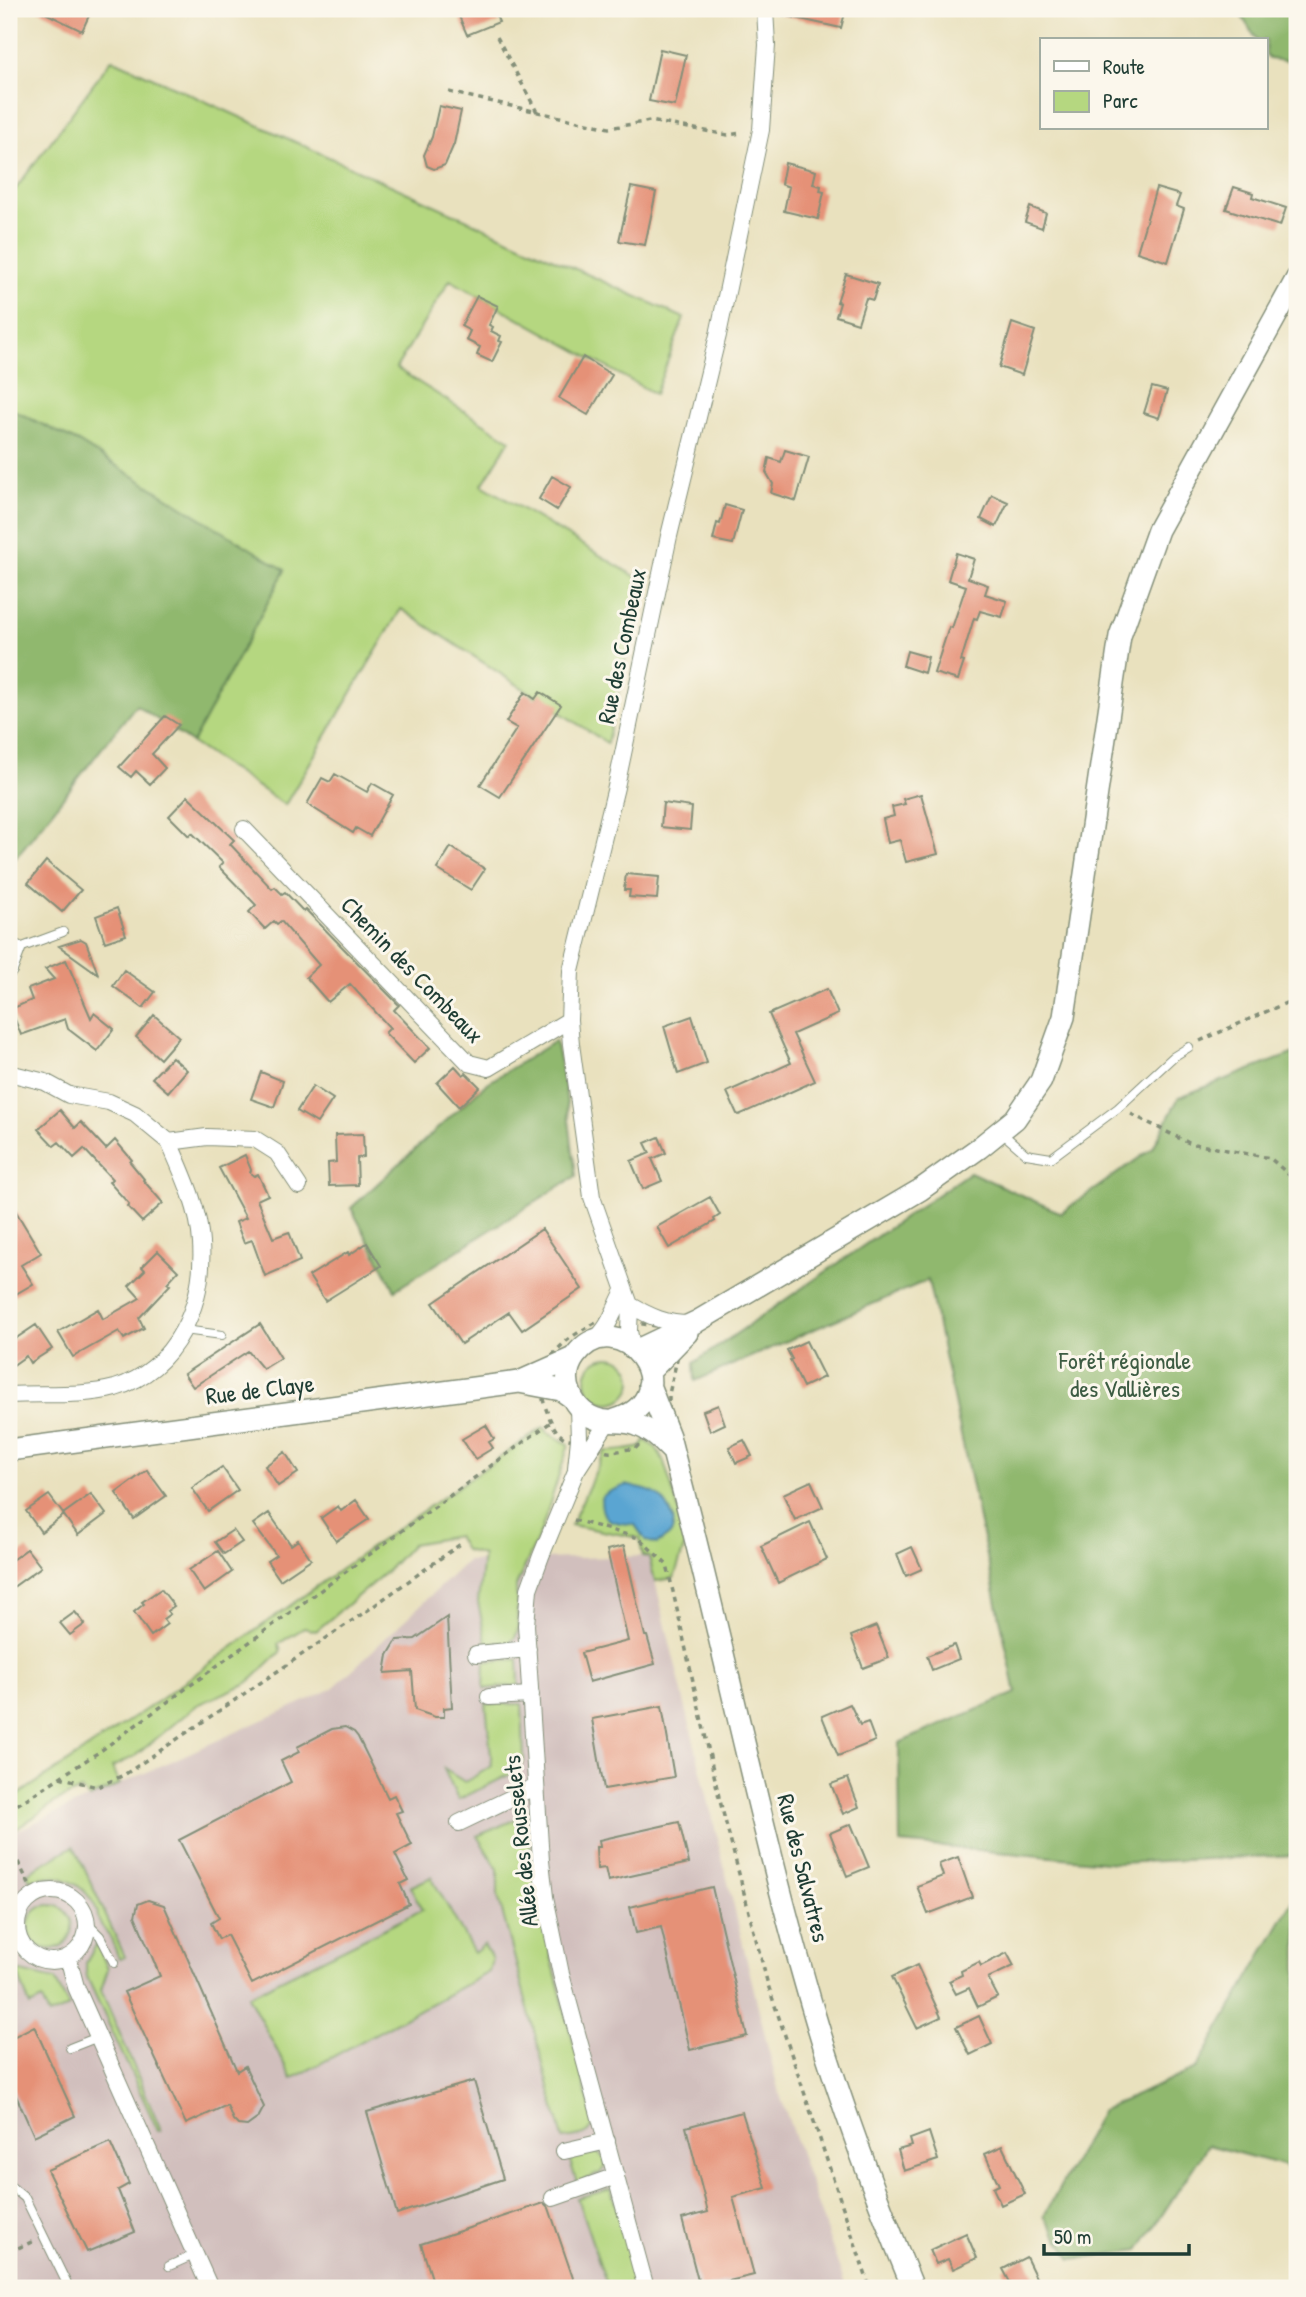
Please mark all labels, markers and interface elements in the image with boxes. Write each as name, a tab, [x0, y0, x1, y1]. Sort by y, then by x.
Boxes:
legend	[1040, 38, 1268, 130]
text: Route	[1103, 52, 1145, 81]
text: Parc	[1103, 86, 1138, 115]
street label: Rue des Combeaux	[589, 565, 653, 726]
street label: Chemin des Combeaux	[334, 889, 491, 1050]
park label: Forêt régionale des Vallières	[1058, 1344, 1191, 1404]
street label: Rue de Claye	[204, 1366, 316, 1412]
street label: Allée des Rousselets	[495, 1754, 545, 1928]
street label: Rue des Salvatres	[770, 1790, 838, 1945]
scale bar	[1044, 2213, 1189, 2257]
text: 50 m	[1054, 2222, 1091, 2251]

